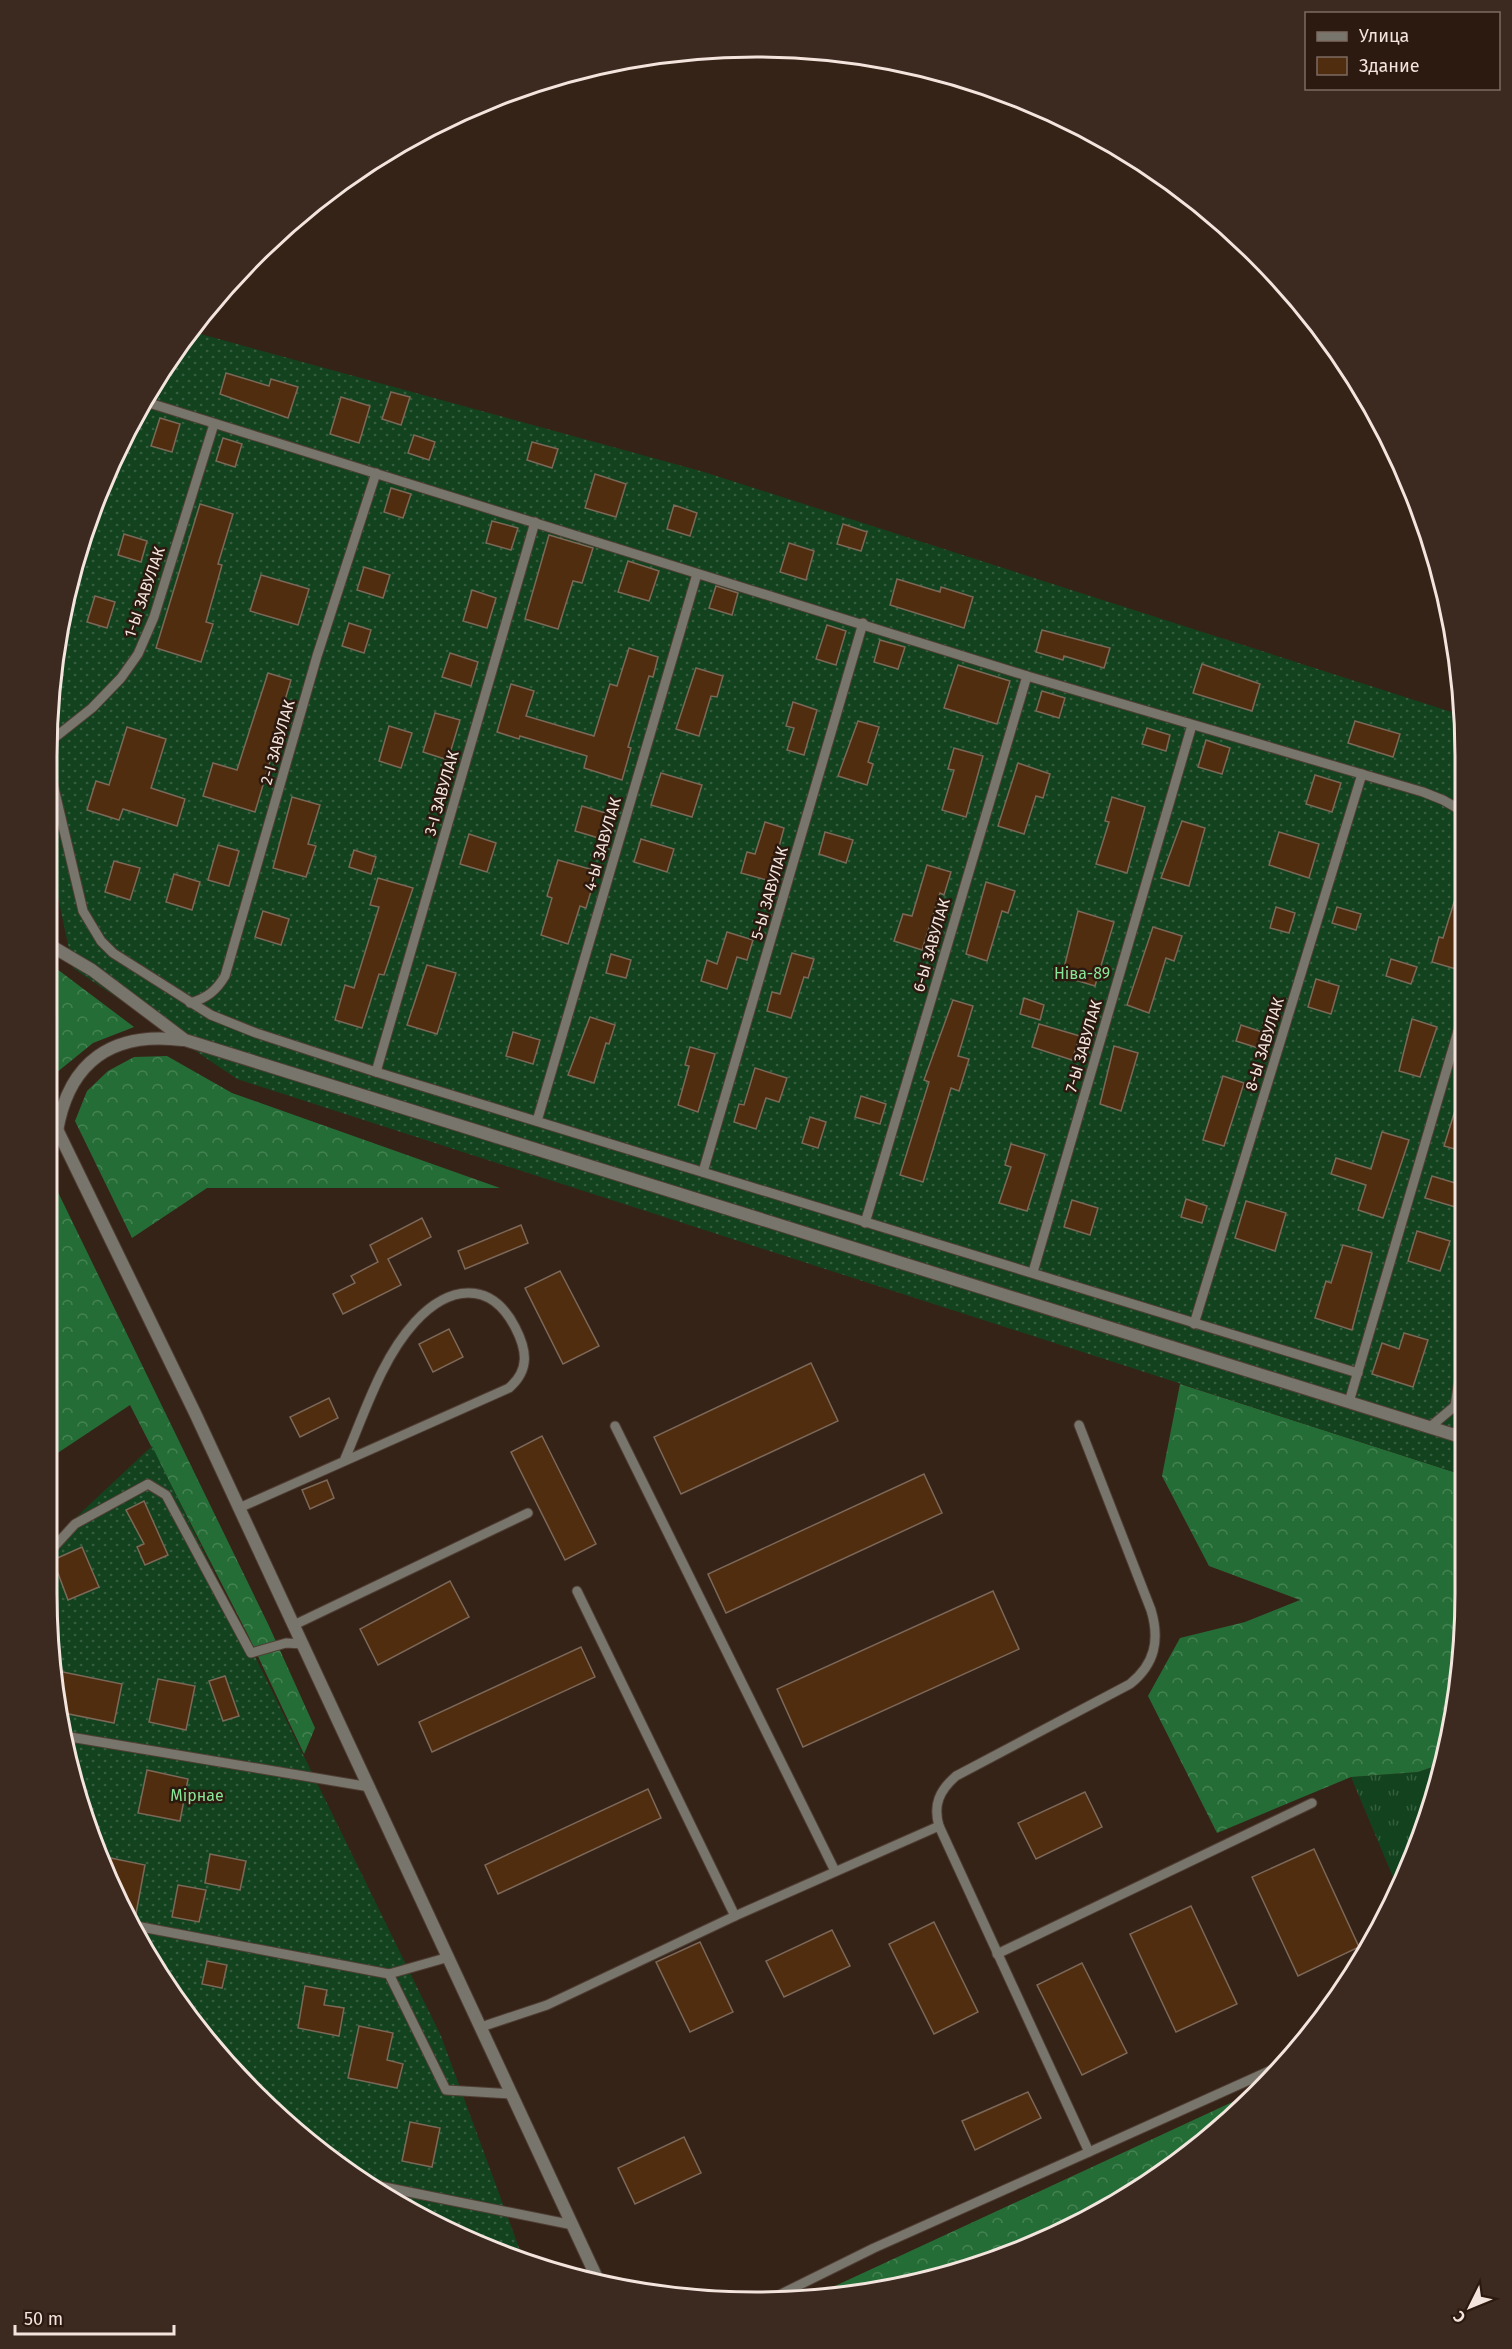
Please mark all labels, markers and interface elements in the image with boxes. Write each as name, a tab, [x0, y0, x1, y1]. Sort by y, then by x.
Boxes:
legend	[1305, 12, 1500, 90]
text: Улица	[1359, 25, 1409, 47]
text: Здание	[1359, 55, 1420, 77]
street label: 1-Ы ЗАВУЛАК	[120, 544, 169, 640]
street label: 2-І ЗАВУЛАК	[256, 697, 299, 787]
street label: 3-І ЗАВУЛАК	[420, 748, 463, 838]
street label: 4-Ы ЗАВУЛАК	[580, 795, 625, 893]
street label: 5-Ы ЗАВУЛАК	[747, 844, 792, 942]
street label: 6-Ы ЗАВУЛАК	[909, 896, 954, 994]
park label: Ніва-89	[1054, 964, 1110, 983]
street label: 8-Ы ЗАВУЛАК	[1241, 995, 1288, 1093]
street label: 7-Ы ЗАВУЛАК	[1061, 997, 1106, 1094]
park label: Мірнае	[170, 1786, 224, 1805]
north arrow	[1440, 2277, 1500, 2337]
scale bar	[15, 2298, 174, 2336]
text: С	[1449, 2306, 1469, 2327]
text: 50 m	[24, 2308, 63, 2330]

